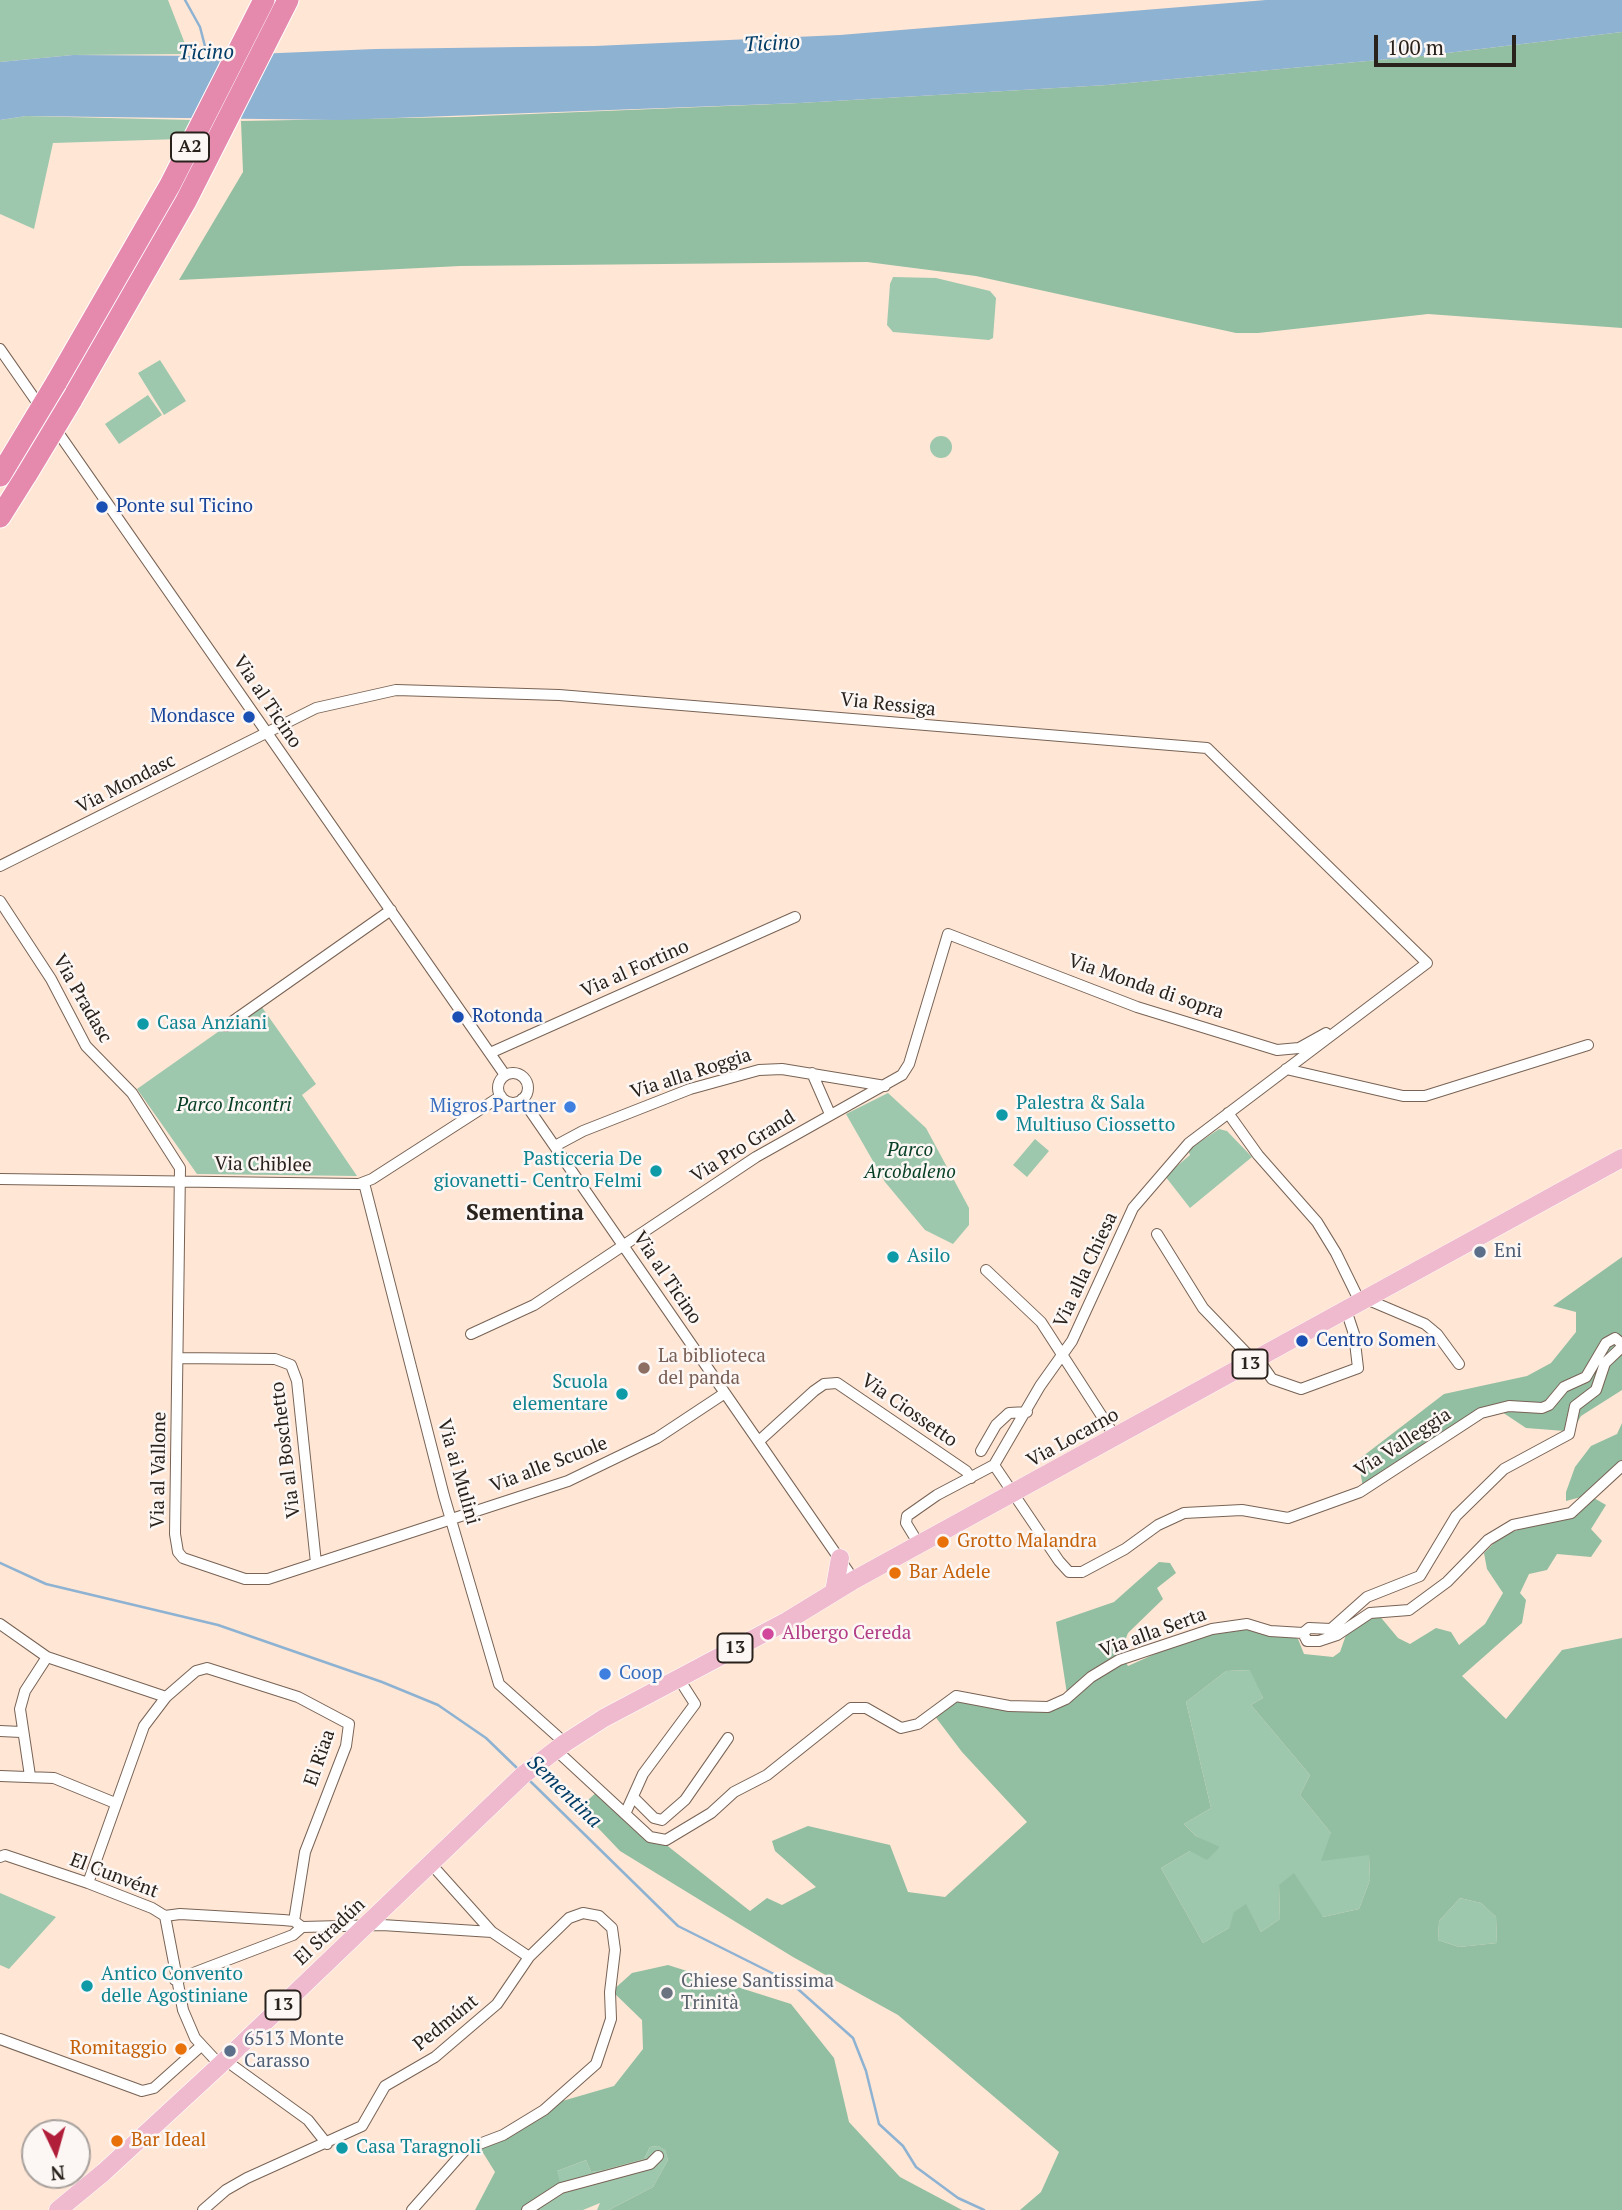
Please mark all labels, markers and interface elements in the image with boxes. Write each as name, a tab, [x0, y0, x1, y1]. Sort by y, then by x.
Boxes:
scale bar	[1377, 21, 1519, 65]
water label: Ticino	[743, 30, 801, 58]
text: 100 m	[1387, 33, 1444, 61]
water label: Ticino	[178, 40, 234, 66]
road number: A2	[171, 132, 209, 162]
place label: Ponte sul Ticino	[116, 496, 253, 518]
marker: Ponte sul Ticino	[94, 499, 110, 515]
street label: Via al Ticino	[228, 651, 306, 753]
street label: Via Ressiga	[839, 689, 937, 721]
place label: Mondasce	[150, 706, 235, 728]
marker: Mondasce	[241, 709, 257, 725]
street label: Via Mondasc	[73, 749, 179, 819]
street label: Via al Fortino	[578, 935, 692, 1003]
street label: Via Monda di sopra	[1065, 950, 1227, 1024]
street label: Via Pradasc	[48, 951, 116, 1047]
place label: Rotonda	[472, 1006, 543, 1028]
marker: Rotonda	[450, 1009, 466, 1025]
place label: Casa Anziani	[157, 1013, 267, 1035]
marker: Casa Anziani	[135, 1016, 151, 1032]
street label: Via alla Roggia	[628, 1044, 754, 1104]
place label: Palestra & Sala Multiuso Ciossetto	[1016, 1093, 1175, 1137]
park label: Parco Incontri	[176, 1095, 292, 1117]
place label: Migros Partner	[430, 1096, 556, 1118]
marker: Migros Partner	[562, 1099, 578, 1115]
street label: Via Pro Grand	[687, 1106, 799, 1188]
marker: Palestra & Sala Multiuso Ciossetto	[994, 1107, 1010, 1123]
park label: Parco Arcobaleno	[864, 1140, 956, 1184]
place label: Pasticceria De giovanetti- Centro Felmi	[434, 1149, 642, 1193]
street label: Via Chiblee	[214, 1153, 312, 1177]
marker: Pasticceria De giovanetti- Centro Felmi	[648, 1163, 664, 1179]
district label: Sementina	[466, 1199, 584, 1227]
street label: Via alla Chiesa	[1049, 1209, 1123, 1331]
street label: Via al Ticino	[628, 1227, 706, 1329]
place label: Eni	[1494, 1241, 1522, 1263]
marker: Eni	[1472, 1244, 1488, 1260]
place label: Asilo	[907, 1246, 950, 1268]
marker: Asilo	[885, 1249, 901, 1265]
place label: Centro Somen	[1316, 1330, 1436, 1352]
marker: Centro Somen	[1294, 1333, 1310, 1349]
place label: La biblioteca del panda	[658, 1346, 766, 1390]
road number: 13	[1232, 1350, 1268, 1378]
marker: La biblioteca del panda	[636, 1360, 652, 1376]
street label: Via Ciossetto	[857, 1370, 961, 1452]
place label: Scuola elementare	[512, 1372, 608, 1416]
street label: Via al Boschetto	[266, 1380, 306, 1520]
marker: Scuola elementare	[614, 1386, 630, 1402]
street label: Via Locarno	[1023, 1403, 1123, 1473]
street label: Via Valleggia	[1351, 1403, 1455, 1483]
street label: Via al Vallone	[147, 1411, 171, 1529]
street label: Via ai Mulini	[432, 1417, 484, 1527]
street label: Via alle Scuole	[487, 1432, 611, 1498]
place label: Grotto Malandra	[957, 1531, 1097, 1553]
marker: Grotto Malandra	[935, 1534, 951, 1550]
place label: Bar Adele	[909, 1562, 991, 1584]
marker: Bar Adele	[887, 1565, 903, 1581]
street label: Via alla Serta	[1097, 1603, 1209, 1663]
place label: Albergo Cereda	[782, 1623, 911, 1645]
marker: Albergo Cereda	[760, 1626, 776, 1642]
road number: 13	[718, 1633, 752, 1662]
place label: Coop	[619, 1663, 663, 1685]
marker: Coop	[597, 1666, 613, 1682]
street label: El Rïaa	[300, 1727, 340, 1789]
water label: Sementina	[521, 1750, 607, 1834]
street label: El Cunvént	[67, 1849, 161, 1903]
street label: El Stradún	[290, 1894, 370, 1970]
place label: Antico Convento delle Agostiniane	[101, 1964, 248, 2008]
place label: Chiese Santissima Trinità	[681, 1971, 834, 2015]
marker: Antico Convento delle Agostiniane	[79, 1978, 95, 1994]
marker: Chiese Santissima Trinità	[659, 1985, 675, 2001]
street label: Pedmúnt	[409, 1990, 483, 2056]
road number: 13	[266, 1991, 300, 2020]
place label: 6513 Monte Carasso	[244, 2029, 344, 2073]
place label: Romitaggio	[70, 2038, 167, 2060]
marker: Romitaggio	[173, 2041, 189, 2057]
marker: 6513 Monte Carasso	[222, 2043, 238, 2059]
north arrow	[21, 2119, 91, 2189]
place label: Bar Ideal	[131, 2130, 206, 2152]
marker: Bar Ideal	[109, 2133, 125, 2149]
place label: Casa Taragnoli	[356, 2137, 481, 2159]
marker: Casa Taragnoli	[334, 2140, 350, 2156]
text: N	[49, 2160, 66, 2187]

